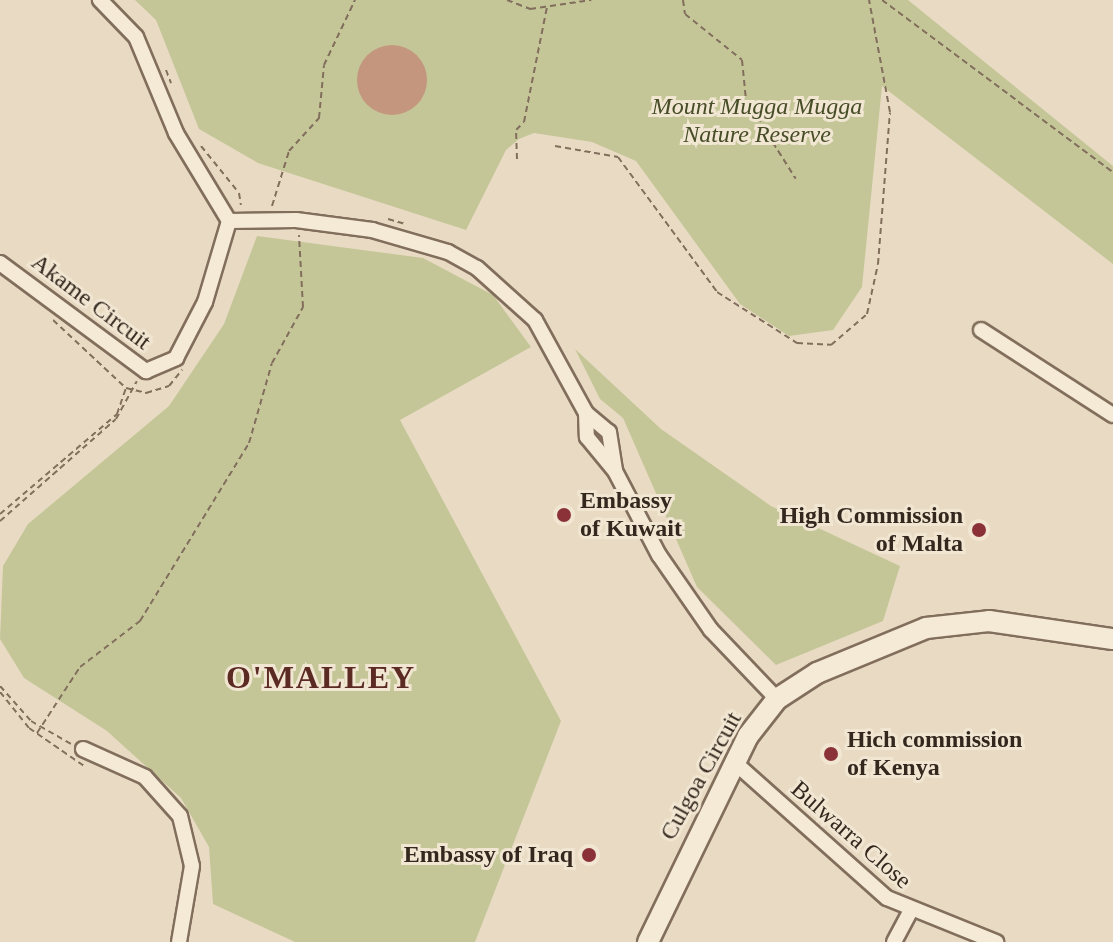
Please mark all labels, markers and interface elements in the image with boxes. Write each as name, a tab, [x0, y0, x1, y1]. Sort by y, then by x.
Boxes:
park label: Mount Mugga Mugga Nature Reserve	[652, 93, 862, 149]
street label: Akame Circuit	[26, 248, 156, 356]
place label: Embassy of Kuwait	[580, 487, 682, 543]
place label: High Commission of Malta	[780, 502, 963, 558]
marker: Embassy of Kuwait	[555, 506, 573, 524]
marker: High Commission of Malta	[970, 521, 988, 539]
district label: O'MALLEY	[226, 658, 416, 696]
street label: Culgoa Circuit	[654, 707, 748, 845]
place label: Hich commission of Kenya	[847, 726, 1022, 782]
marker: Hich commission of Kenya	[822, 745, 840, 763]
street label: Bulwarra Close	[785, 775, 917, 895]
place label: Embassy of Iraq	[404, 841, 573, 869]
marker: Embassy of Iraq	[580, 846, 598, 864]

